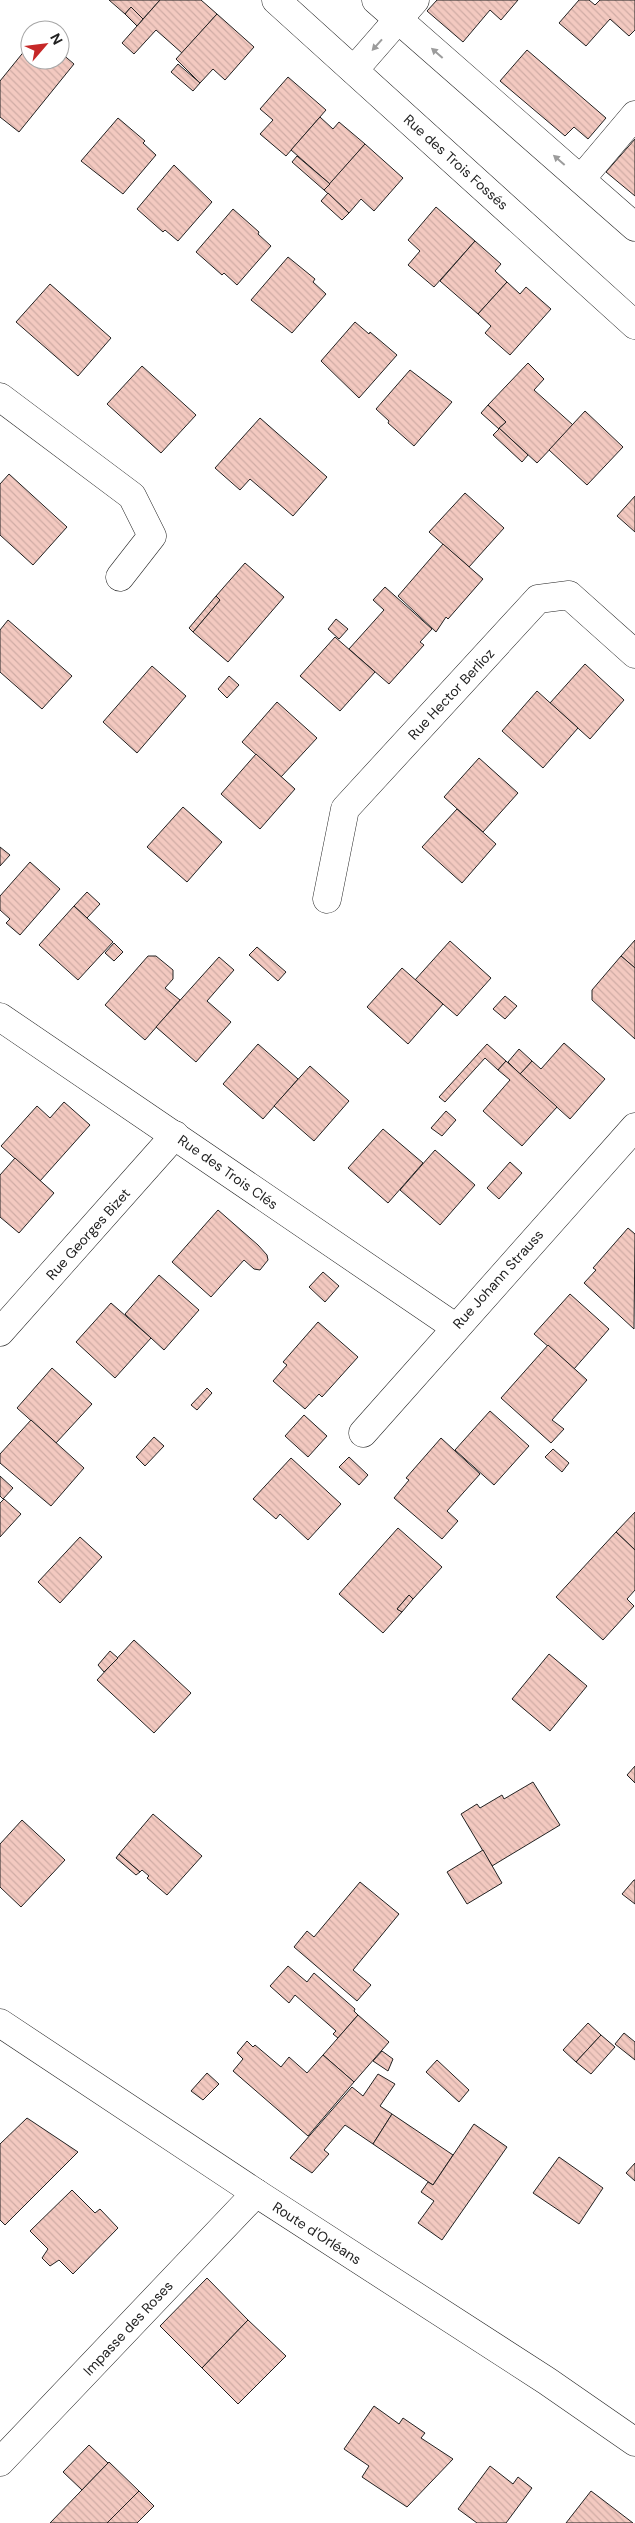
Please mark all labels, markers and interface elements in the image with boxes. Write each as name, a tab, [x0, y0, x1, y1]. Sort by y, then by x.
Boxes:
north arrow	[20, 20, 70, 70]
text: N	[46, 30, 67, 48]
one-way arrow	[371, 38, 382, 51]
one-way arrow	[431, 47, 443, 59]
street label: Rue des Trois Fossés	[400, 110, 512, 214]
one-way arrow	[553, 155, 565, 166]
street label: Rue Hector Berlioz	[404, 644, 498, 744]
street label: Rue des Trois Clés	[174, 1131, 282, 1213]
street label: Rue Georges Bizet	[42, 1184, 134, 1284]
street label: Rue Johann Strauss	[449, 1226, 547, 1332]
street label: Route d'Orléans	[269, 2198, 365, 2268]
street label: Impasse des Roses	[79, 2277, 177, 2379]

